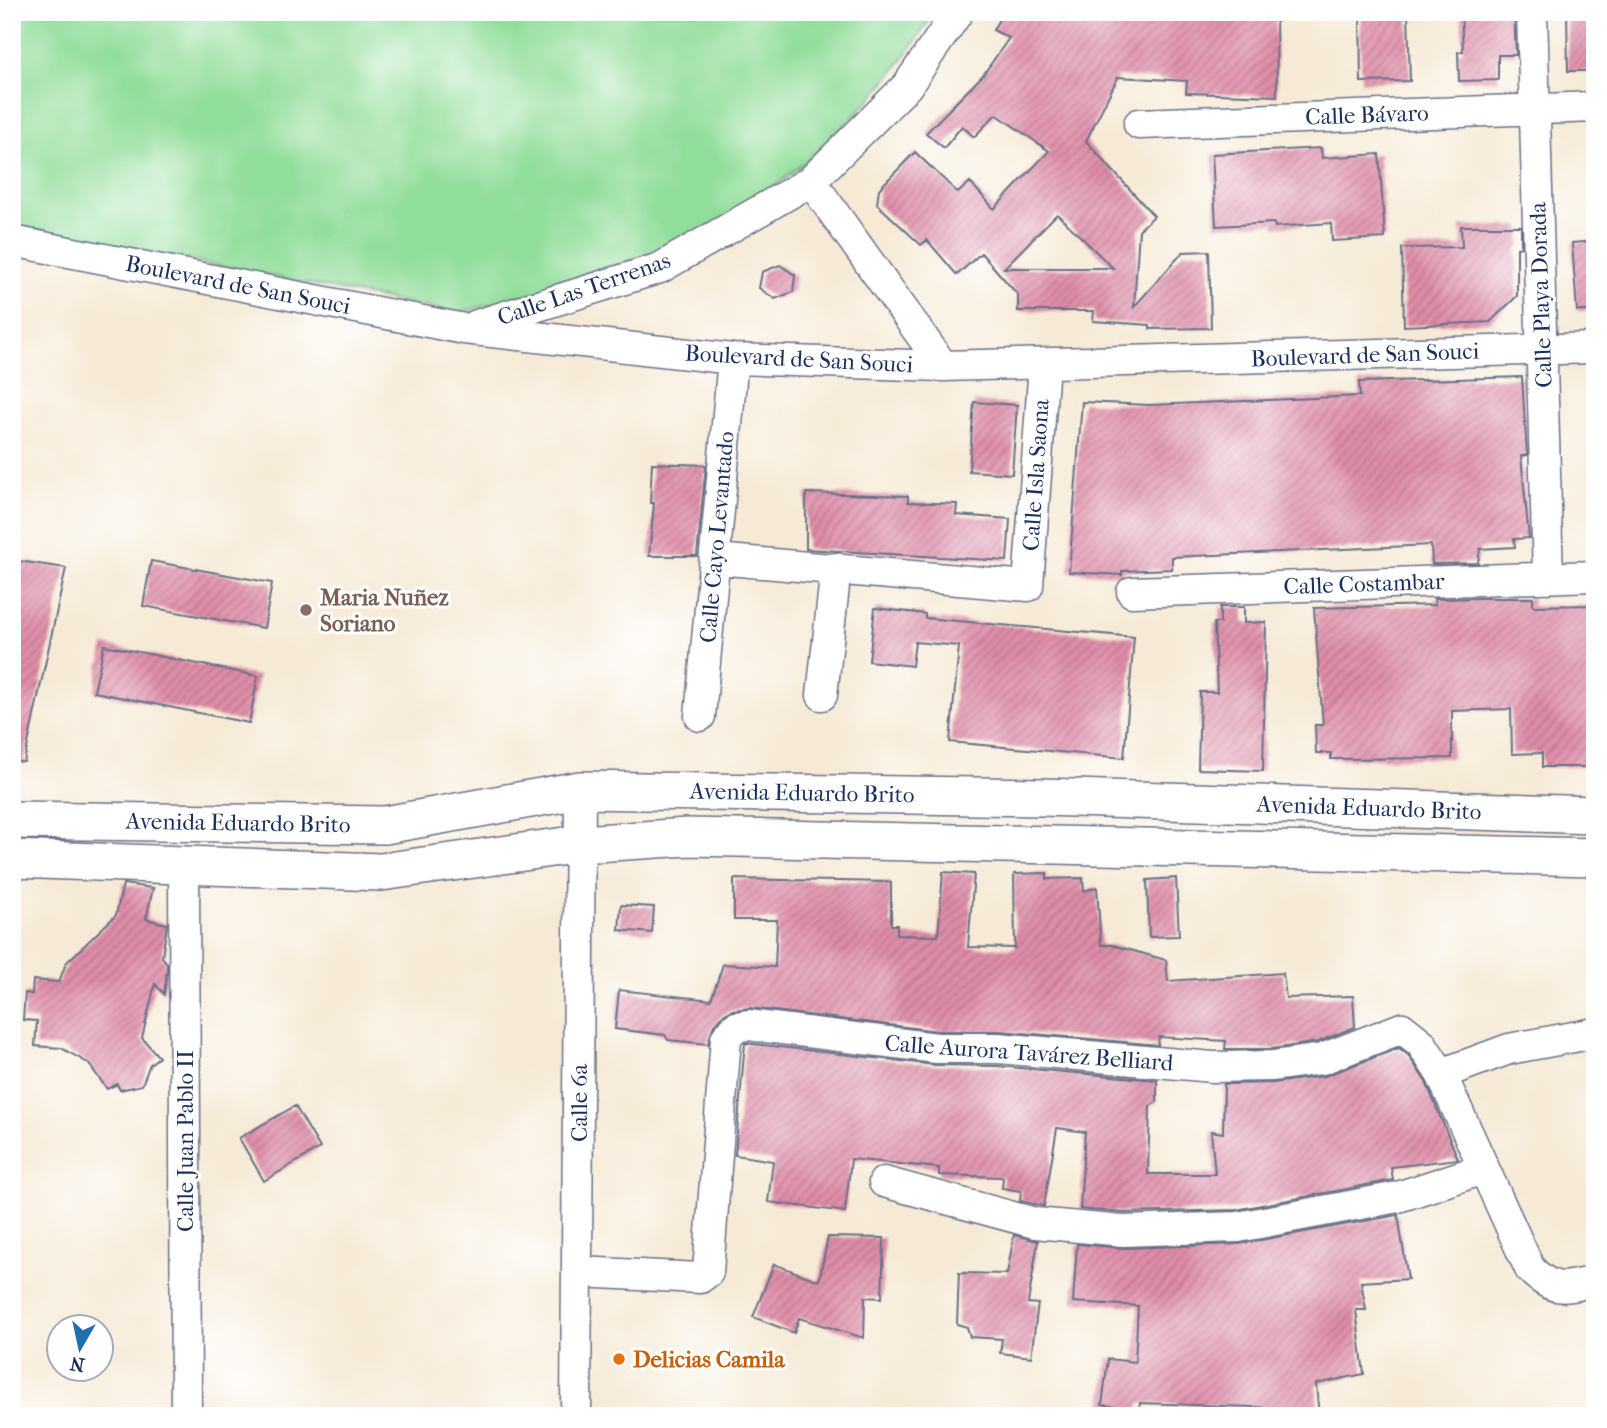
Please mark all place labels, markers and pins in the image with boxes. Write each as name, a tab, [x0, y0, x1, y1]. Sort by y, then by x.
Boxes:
place label: Maria Nuñez Soriano	[320, 584, 449, 637]
marker: Maria Nuñez Soriano	[298, 602, 314, 618]
place label: Delicias Camila	[633, 1346, 786, 1373]
marker: Delicias Camila	[611, 1351, 627, 1367]

